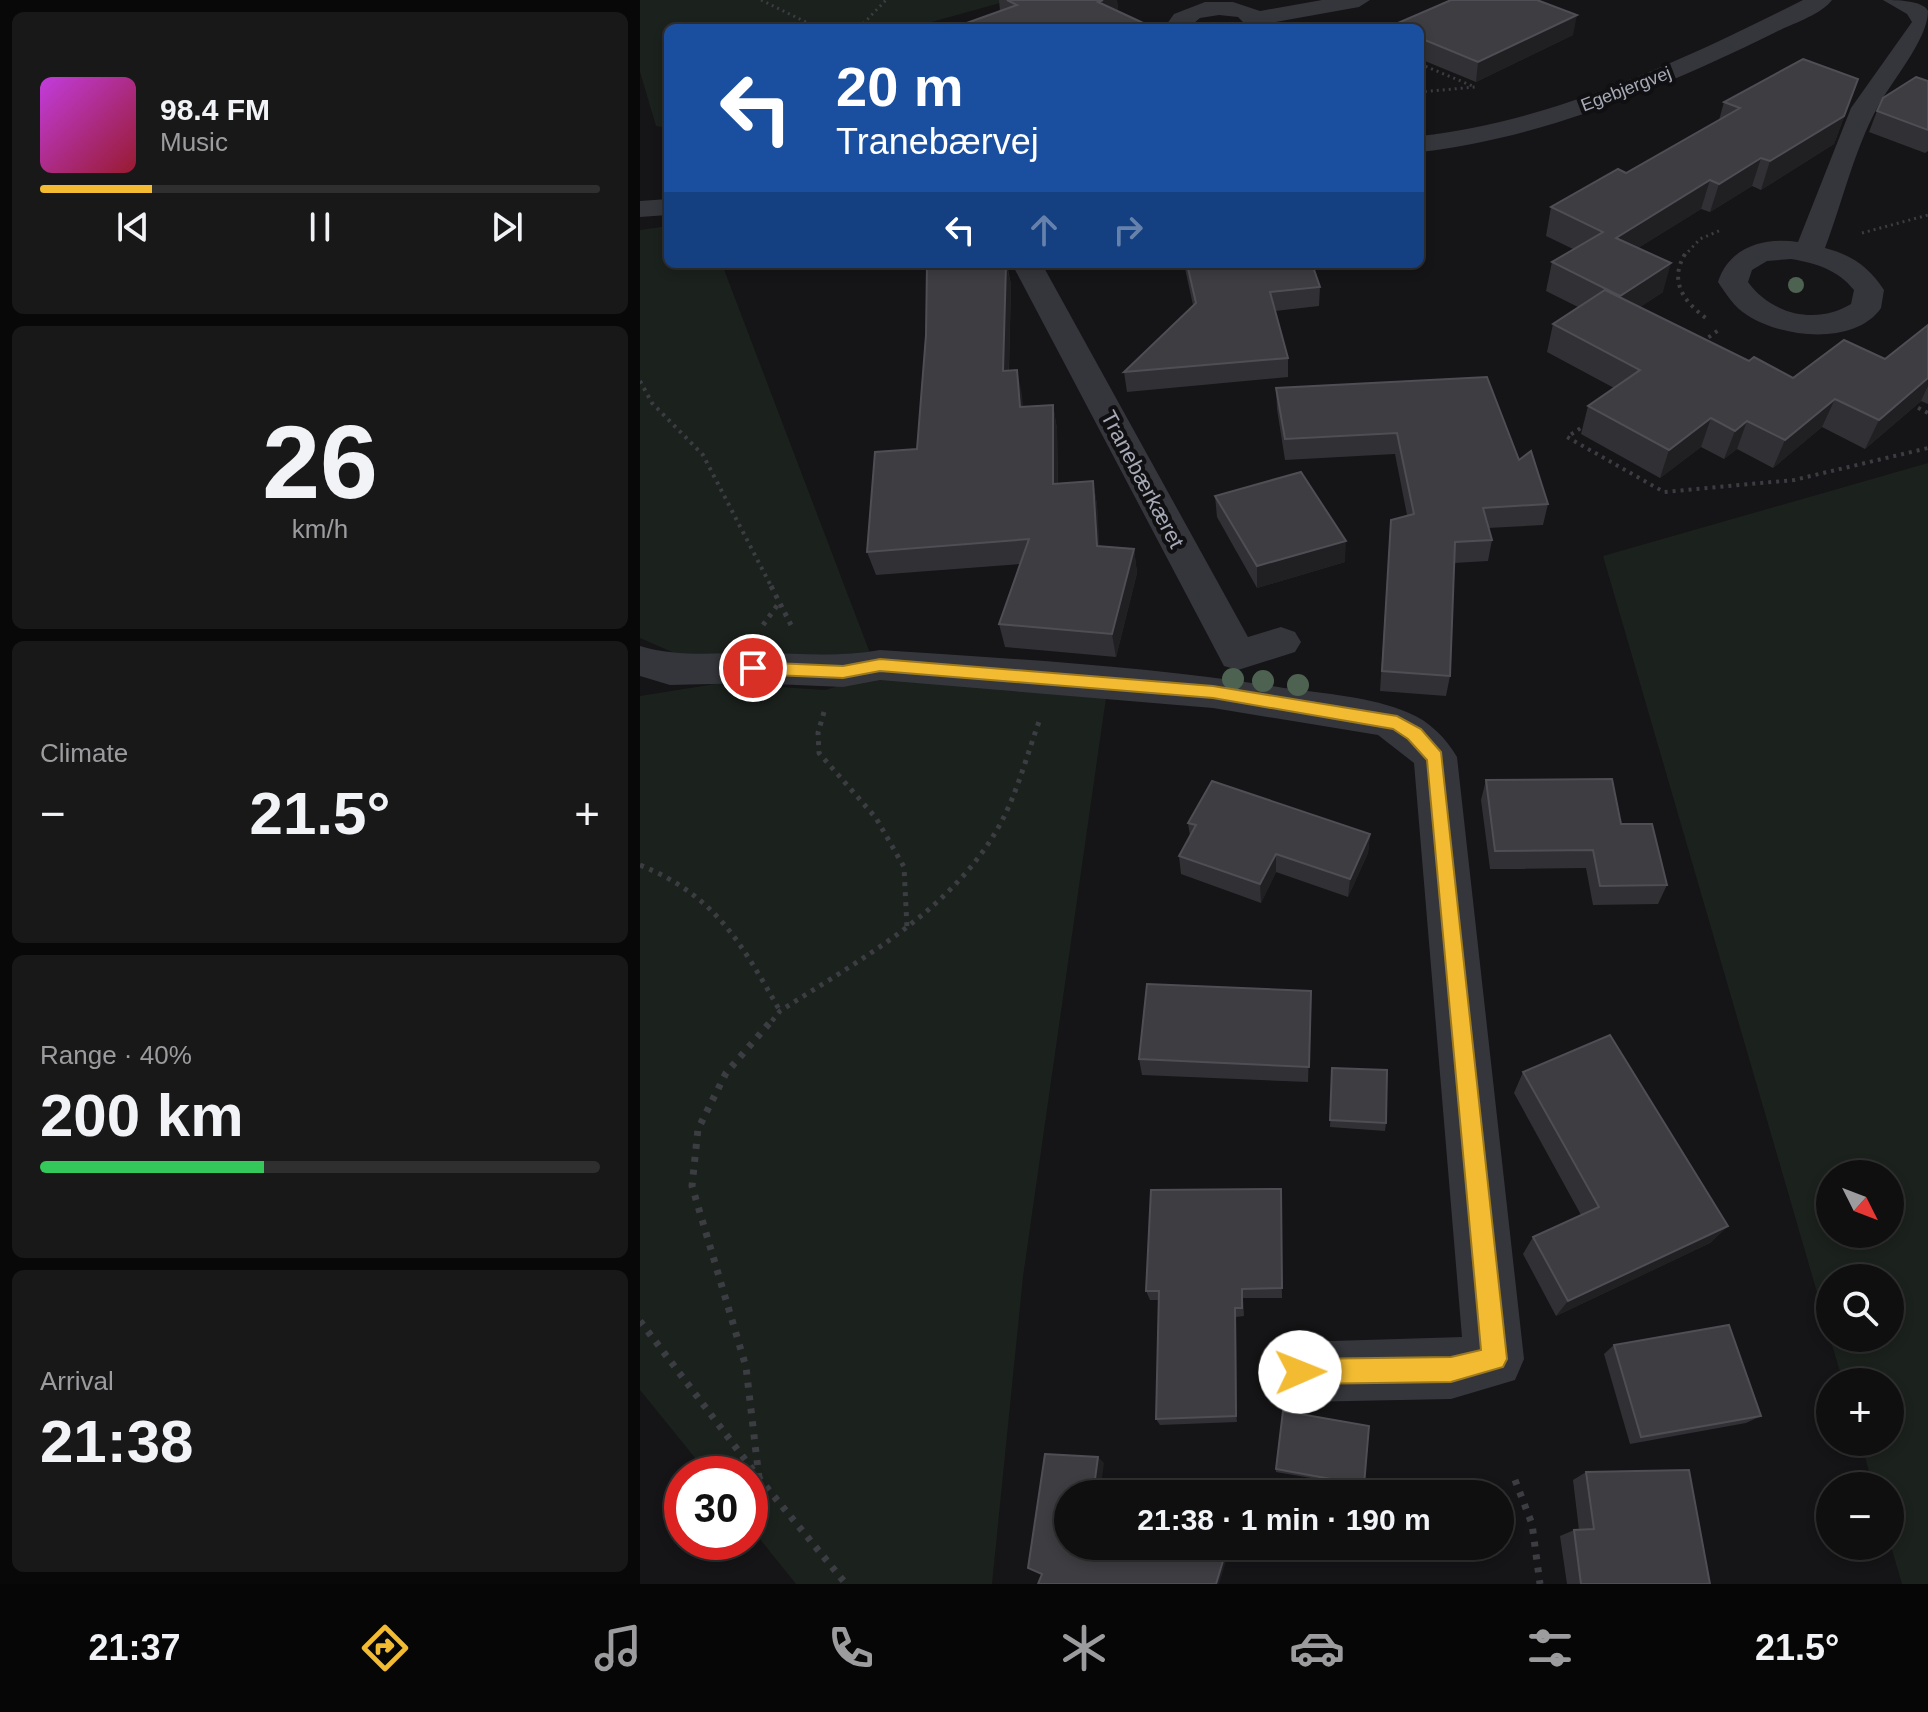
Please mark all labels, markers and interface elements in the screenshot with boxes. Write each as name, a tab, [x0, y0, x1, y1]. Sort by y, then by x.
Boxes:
text: 20 m	[836, 55, 964, 118]
icon: left	[704, 56, 808, 160]
street label: Egebjergvej	[1578, 63, 1674, 115]
text: 98.4 FM	[160, 93, 270, 126]
text: Tranebærvej	[836, 121, 1039, 162]
text: Music	[160, 127, 228, 157]
icon: previous	[111, 205, 155, 249]
icon: pause	[298, 205, 342, 249]
icon: next	[485, 205, 529, 249]
icon: left	[938, 208, 982, 252]
icon: ahead	[1022, 208, 1066, 252]
icon: right	[1106, 208, 1150, 252]
text: 26	[262, 404, 378, 520]
street label: Tranebærkæret	[1096, 406, 1189, 552]
text: km/h	[292, 514, 348, 544]
pin	[719, 634, 787, 702]
icon: arrive	[731, 646, 775, 690]
text: Climate	[40, 738, 128, 768]
text: 21.5°	[250, 780, 390, 847]
text: −	[40, 789, 66, 838]
text: +	[574, 789, 600, 838]
text: Range · 40%	[40, 1040, 192, 1070]
text: 200 km	[40, 1082, 244, 1149]
north arrow	[1816, 1160, 1904, 1248]
map controls	[1816, 1160, 1904, 1560]
button: search	[1816, 1264, 1904, 1352]
position arrow	[1258, 1330, 1342, 1414]
text: Arrival	[40, 1366, 114, 1396]
button: +	[1816, 1368, 1904, 1456]
text: 21:38	[40, 1408, 193, 1475]
speed limit sign: 30	[664, 1456, 768, 1560]
button: −	[1816, 1472, 1904, 1560]
text: 21:38 · 1 min · 190 m	[1137, 1503, 1431, 1536]
icon: directions	[357, 1620, 413, 1676]
icon: music	[590, 1620, 646, 1676]
icon: phone	[823, 1620, 879, 1676]
icon: climate	[1056, 1620, 1112, 1676]
icon: car	[1289, 1620, 1345, 1676]
icon: filters	[1522, 1620, 1578, 1676]
text: 21:37	[88, 1627, 181, 1668]
text: 21.5°	[1755, 1627, 1839, 1668]

